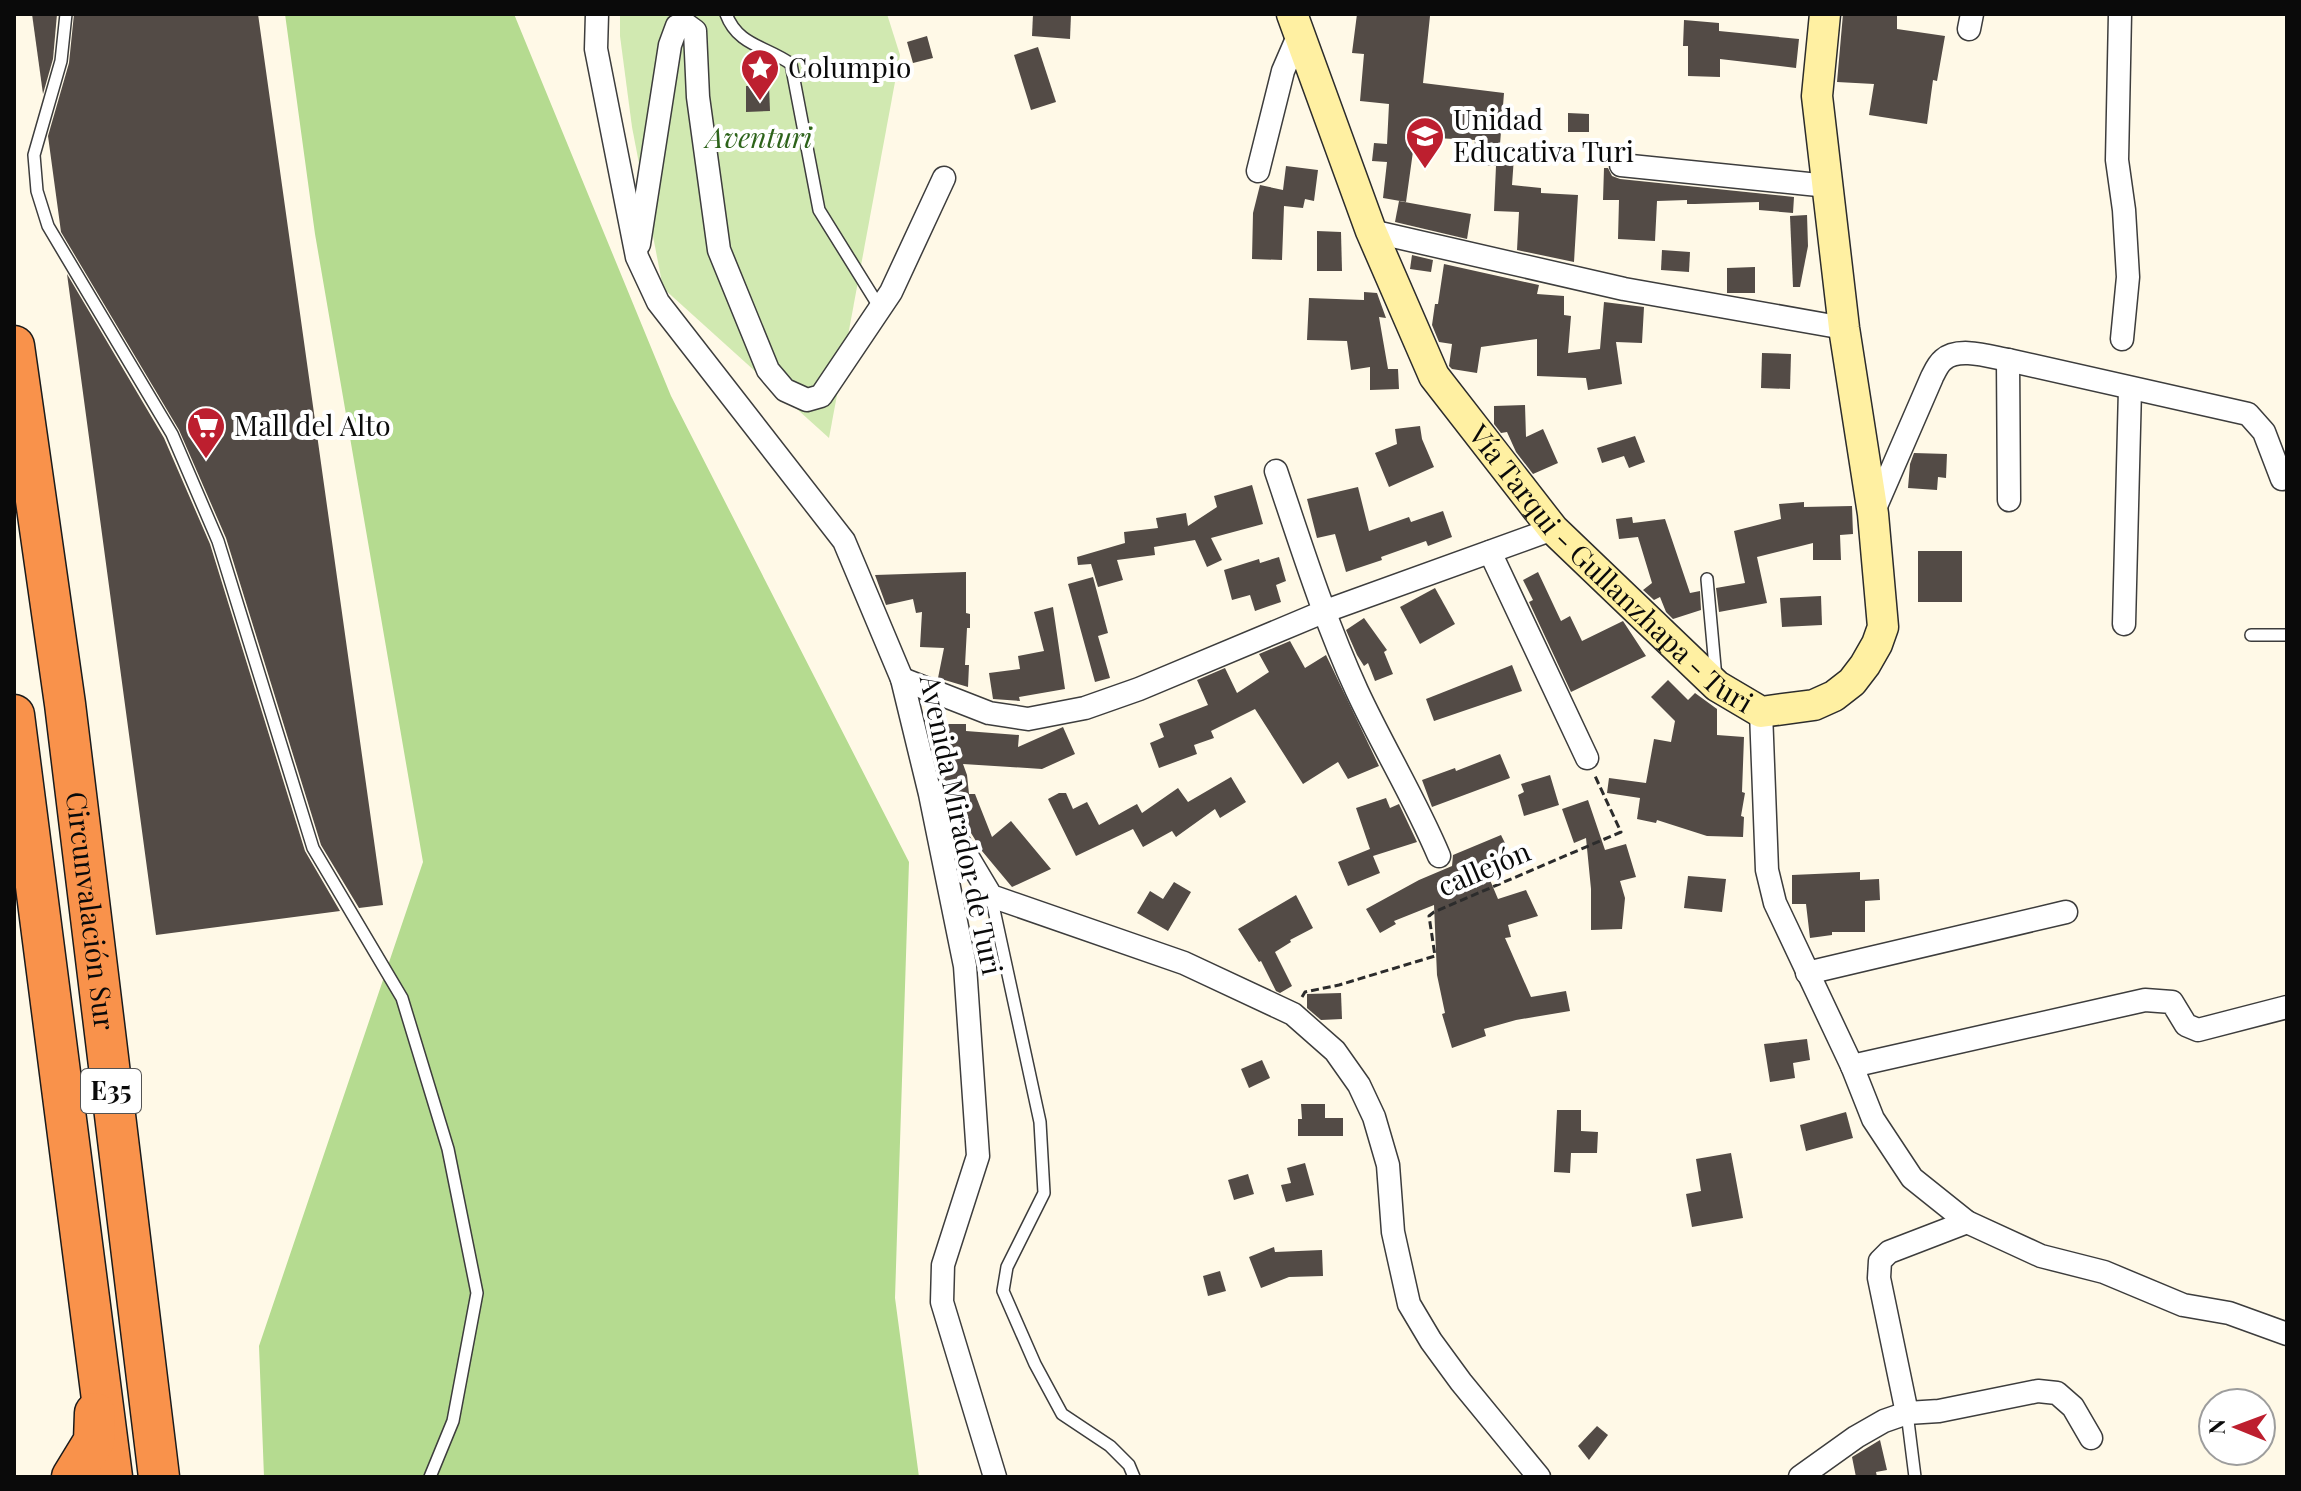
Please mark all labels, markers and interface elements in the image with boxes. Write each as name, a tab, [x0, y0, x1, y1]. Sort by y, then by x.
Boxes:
place icon: Columpio	[739, 47, 781, 102]
place label: Columpio	[788, 48, 911, 85]
place label: Unidad Educativa Turi	[1453, 100, 1634, 169]
school or university icon: Unidad Educativa Turi	[1404, 115, 1446, 170]
park label: Aventuri	[703, 118, 813, 155]
supermarket icon: Mall del Alto	[185, 405, 227, 460]
place label: Mall del Alto	[234, 406, 391, 443]
street label: Vía Tarqui - Gullanzhapa - Turi	[1461, 416, 1760, 720]
street label: Avenida Mirador de Turi	[912, 670, 1012, 978]
street label: Circunvalación Sur	[59, 789, 125, 1033]
street label: callejón	[1432, 832, 1536, 904]
road number: E35	[81, 1069, 141, 1113]
north arrow	[2197, 1387, 2277, 1467]
text: N	[2201, 1418, 2231, 1435]

